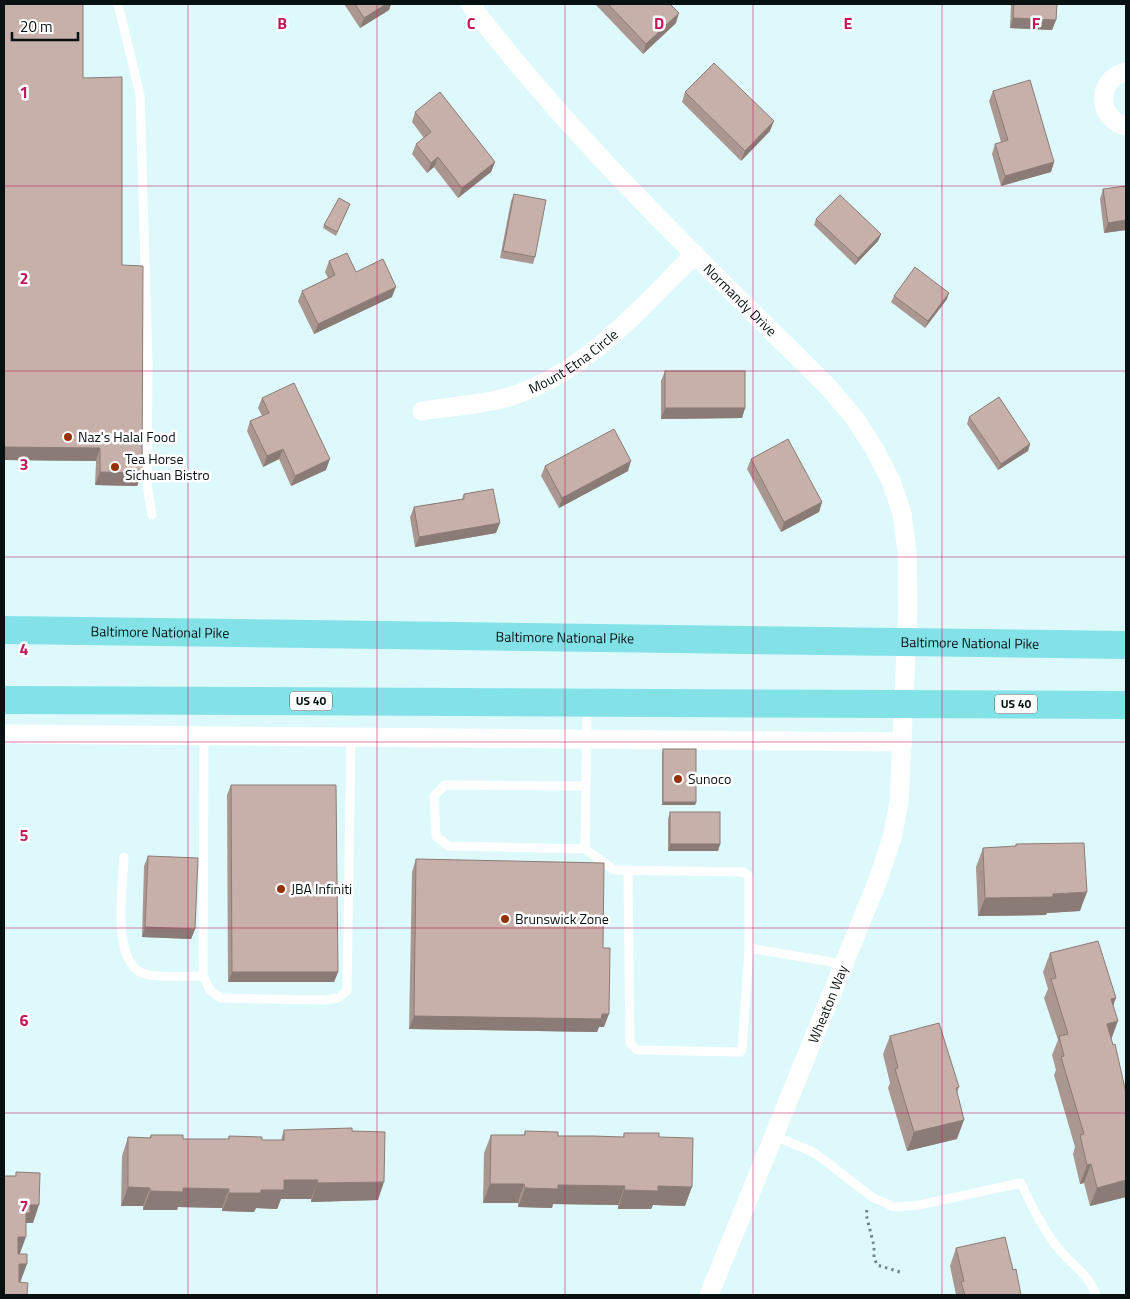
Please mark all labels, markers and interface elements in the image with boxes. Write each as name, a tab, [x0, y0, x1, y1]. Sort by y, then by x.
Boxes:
scale bar	[12, 10, 79, 42]
text: B	[277, 11, 287, 35]
text: C	[467, 11, 476, 35]
text: D	[654, 11, 664, 35]
text: E	[844, 11, 853, 35]
text: F	[1032, 11, 1041, 35]
text: 20 m	[20, 15, 53, 38]
text: 1	[20, 80, 28, 104]
street label: Normandy Drive	[699, 258, 782, 341]
text: 2	[20, 266, 28, 290]
street label: Mount Etna Circle	[525, 324, 622, 398]
place label: Naz's Halal Food	[78, 426, 176, 447]
marker: Naz's Halal Food	[62, 431, 74, 443]
place label: Tea Horse Sichuan Bistro	[125, 448, 210, 485]
text: 3	[20, 452, 28, 476]
marker: Tea Horse Sichuan Bistro	[109, 461, 121, 473]
street label: Baltimore National Pike	[91, 620, 229, 643]
street label: Baltimore National Pike	[495, 626, 634, 648]
street label: Baltimore National Pike	[900, 631, 1039, 654]
text: 4	[20, 637, 29, 661]
road number: US 40	[290, 691, 332, 710]
road number: US 40	[995, 694, 1037, 714]
place label: Sunoco	[688, 768, 731, 789]
marker: Sunoco	[672, 773, 684, 785]
text: 5	[20, 823, 29, 847]
place label: JBA Infiniti	[291, 878, 352, 899]
marker: JBA Infiniti	[275, 883, 287, 895]
place label: Brunswick Zone	[515, 908, 609, 929]
marker: Brunswick Zone	[499, 913, 511, 925]
street label: Wheaton Way	[802, 961, 853, 1046]
text: 6	[20, 1008, 29, 1032]
text: 7	[20, 1194, 28, 1218]

